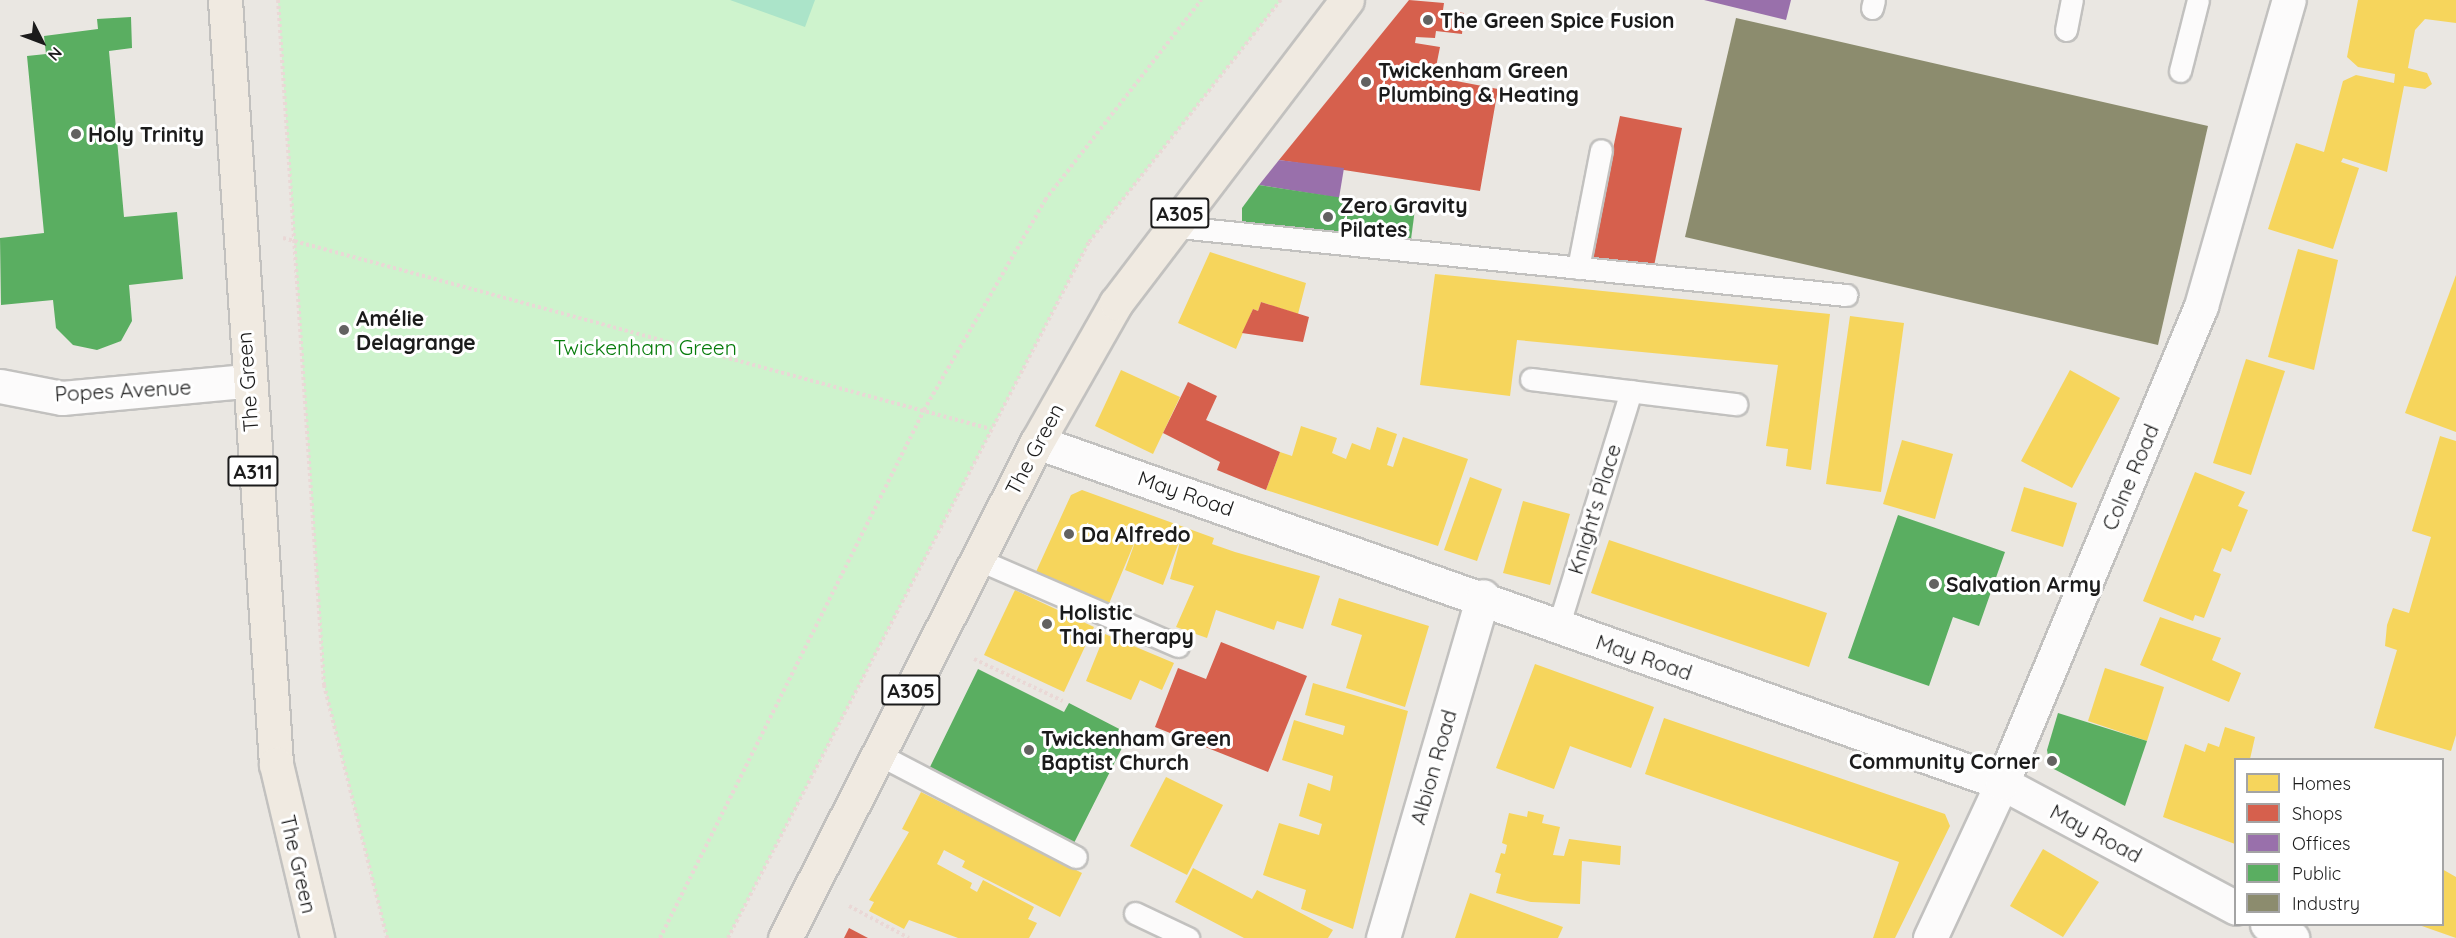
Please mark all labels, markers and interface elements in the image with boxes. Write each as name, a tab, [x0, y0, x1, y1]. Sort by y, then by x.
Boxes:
place label: The Green Spice Fusion	[1440, 7, 1675, 33]
north arrow	[12, 12, 72, 72]
marker: The Green Spice Fusion	[1421, 13, 1435, 27]
text: N	[44, 43, 67, 65]
place label: Twickenham Green Plumbing & Heating	[1378, 57, 1579, 107]
marker: Twickenham Green Plumbing & Heating	[1359, 75, 1373, 89]
place label: Holy Trinity	[88, 121, 204, 147]
marker: Holy Trinity	[69, 127, 83, 141]
place label: Zero Gravity Pilates	[1340, 192, 1468, 242]
road number: A305	[1150, 196, 1210, 230]
marker: Zero Gravity Pilates	[1321, 210, 1335, 224]
place label: Amélie Delagrange	[356, 305, 476, 355]
marker: Amélie Delagrange	[337, 323, 351, 337]
street label: The Green	[231, 331, 263, 433]
park label: Twickenham Green	[553, 334, 737, 360]
street label: Popes Avenue	[54, 374, 192, 406]
street label: The Green	[999, 399, 1069, 499]
street label: Colne Road	[2096, 420, 2164, 534]
street label: Knight's Place	[1562, 441, 1626, 577]
road number: A311	[226, 454, 280, 488]
street label: May Road	[1135, 465, 1237, 521]
place label: Da Alfredo	[1081, 521, 1191, 547]
marker: Da Alfredo	[1062, 527, 1076, 541]
place label: Salvation Army	[1946, 571, 2101, 597]
marker: Salvation Army	[1927, 577, 1941, 591]
place label: Holistic Thai Therapy	[1059, 599, 1194, 649]
marker: Holistic Thai Therapy	[1040, 617, 1054, 631]
street label: May Road	[1593, 629, 1695, 685]
road number: A305	[881, 673, 941, 707]
street label: Albion Road	[1405, 707, 1461, 827]
place label: Twickenham Green Baptist Church	[1041, 725, 1231, 775]
marker: Twickenham Green Baptist Church	[1022, 743, 1036, 757]
place label: Community Corner	[1849, 748, 2040, 774]
marker: Community Corner	[2045, 754, 2059, 768]
legend	[2234, 758, 2444, 926]
text: Homes	[2292, 772, 2351, 795]
street label: May Road	[2046, 798, 2146, 868]
text: Shops	[2292, 802, 2343, 825]
street label: The Green	[275, 812, 323, 916]
text: Offices	[2292, 832, 2351, 855]
text: Public	[2292, 862, 2341, 885]
text: Industry	[2292, 892, 2360, 915]

